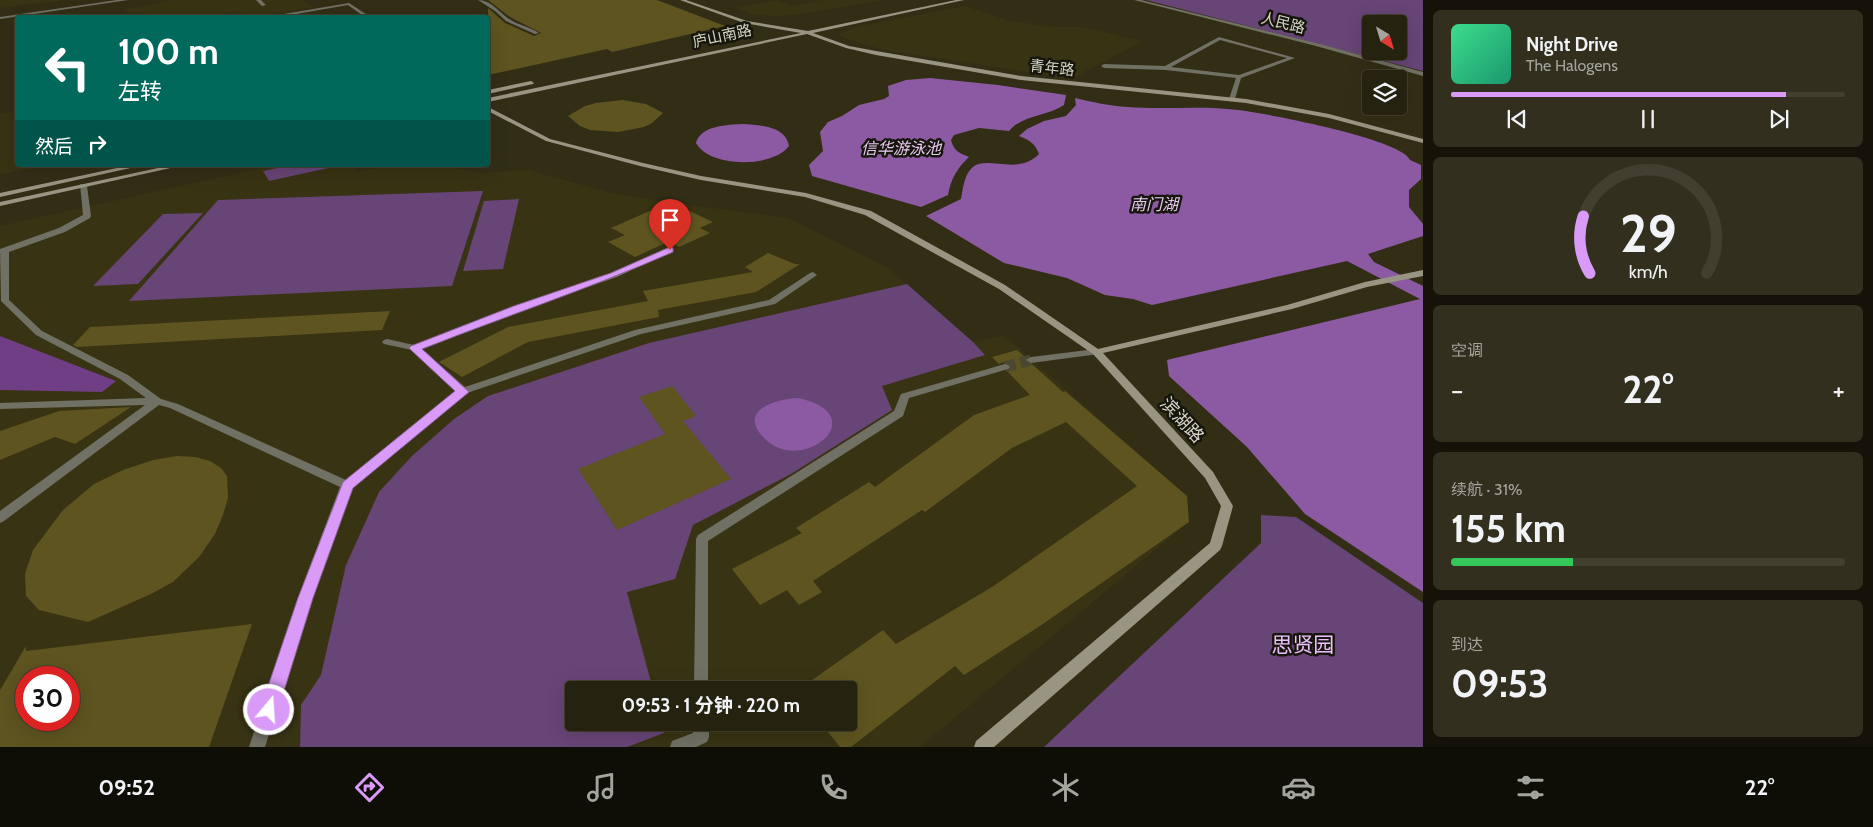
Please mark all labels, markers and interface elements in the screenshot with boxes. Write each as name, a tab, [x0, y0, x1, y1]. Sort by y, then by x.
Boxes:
street label: 人民路	[1259, 9, 1307, 37]
north arrow	[1362, 15, 1408, 60]
map controls	[1362, 15, 1407, 115]
street label: 庐山南路	[691, 21, 753, 51]
text: 100 m	[118, 30, 219, 73]
text: Night Drive	[1526, 33, 1618, 56]
icon: left	[35, 35, 100, 100]
text: The Halogens	[1526, 56, 1618, 75]
street label: 青年路	[1029, 57, 1075, 79]
button: layers	[1362, 70, 1407, 115]
text: 左转	[118, 78, 162, 105]
icon: previous	[1503, 105, 1531, 133]
icon: pause	[1634, 105, 1662, 133]
icon: next	[1765, 105, 1793, 133]
icon: right	[83, 130, 111, 158]
text: 然后	[35, 135, 73, 158]
water label: 信华游泳池	[861, 139, 943, 158]
water label: 南门湖	[1130, 195, 1181, 214]
pin	[649, 199, 691, 250]
text: 29	[1620, 202, 1676, 265]
icon: arrive	[656, 206, 684, 234]
text: km/h	[1628, 261, 1668, 282]
text: 空调	[1451, 341, 1483, 360]
text: 22°	[1622, 366, 1674, 413]
text: −	[1451, 373, 1463, 407]
text: +	[1833, 373, 1845, 407]
street label: 滨湖路	[1156, 393, 1208, 447]
text: 续航 · 31%	[1451, 480, 1522, 499]
text: 155 km	[1451, 505, 1566, 552]
park label: 思贤园	[1272, 632, 1335, 657]
text: 到达	[1451, 635, 1483, 654]
text: 09:53	[1451, 660, 1549, 707]
speed limit sign: 30	[15, 666, 80, 731]
position arrow	[242, 683, 294, 735]
text: 09:53 · 1 分钟 · 220 m	[622, 694, 800, 717]
icon: directions	[352, 770, 387, 805]
icon: music	[584, 770, 619, 805]
icon: phone	[816, 770, 851, 805]
icon: climate	[1048, 770, 1083, 805]
icon: car	[1281, 770, 1316, 805]
icon: filters	[1513, 770, 1548, 805]
text: 09:52	[99, 774, 155, 801]
text: 22°	[1745, 774, 1774, 801]

